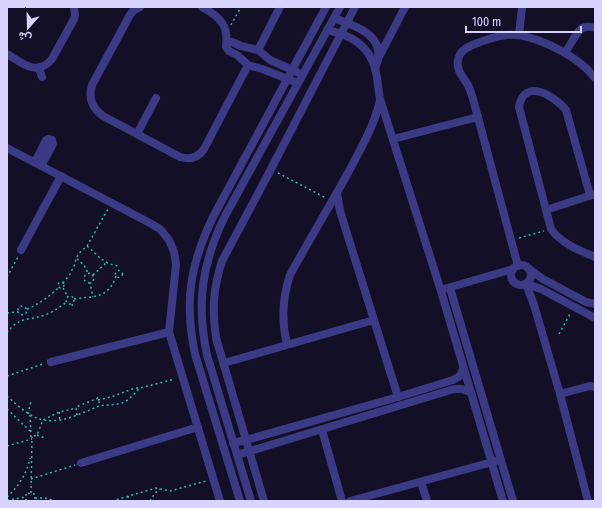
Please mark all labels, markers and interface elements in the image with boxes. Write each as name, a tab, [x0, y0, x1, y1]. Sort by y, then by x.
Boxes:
north arrow	[8, 8, 48, 48]
scale bar	[466, 8, 581, 34]
text: 100 m	[472, 15, 501, 29]
text: ش	[16, 29, 33, 45]

